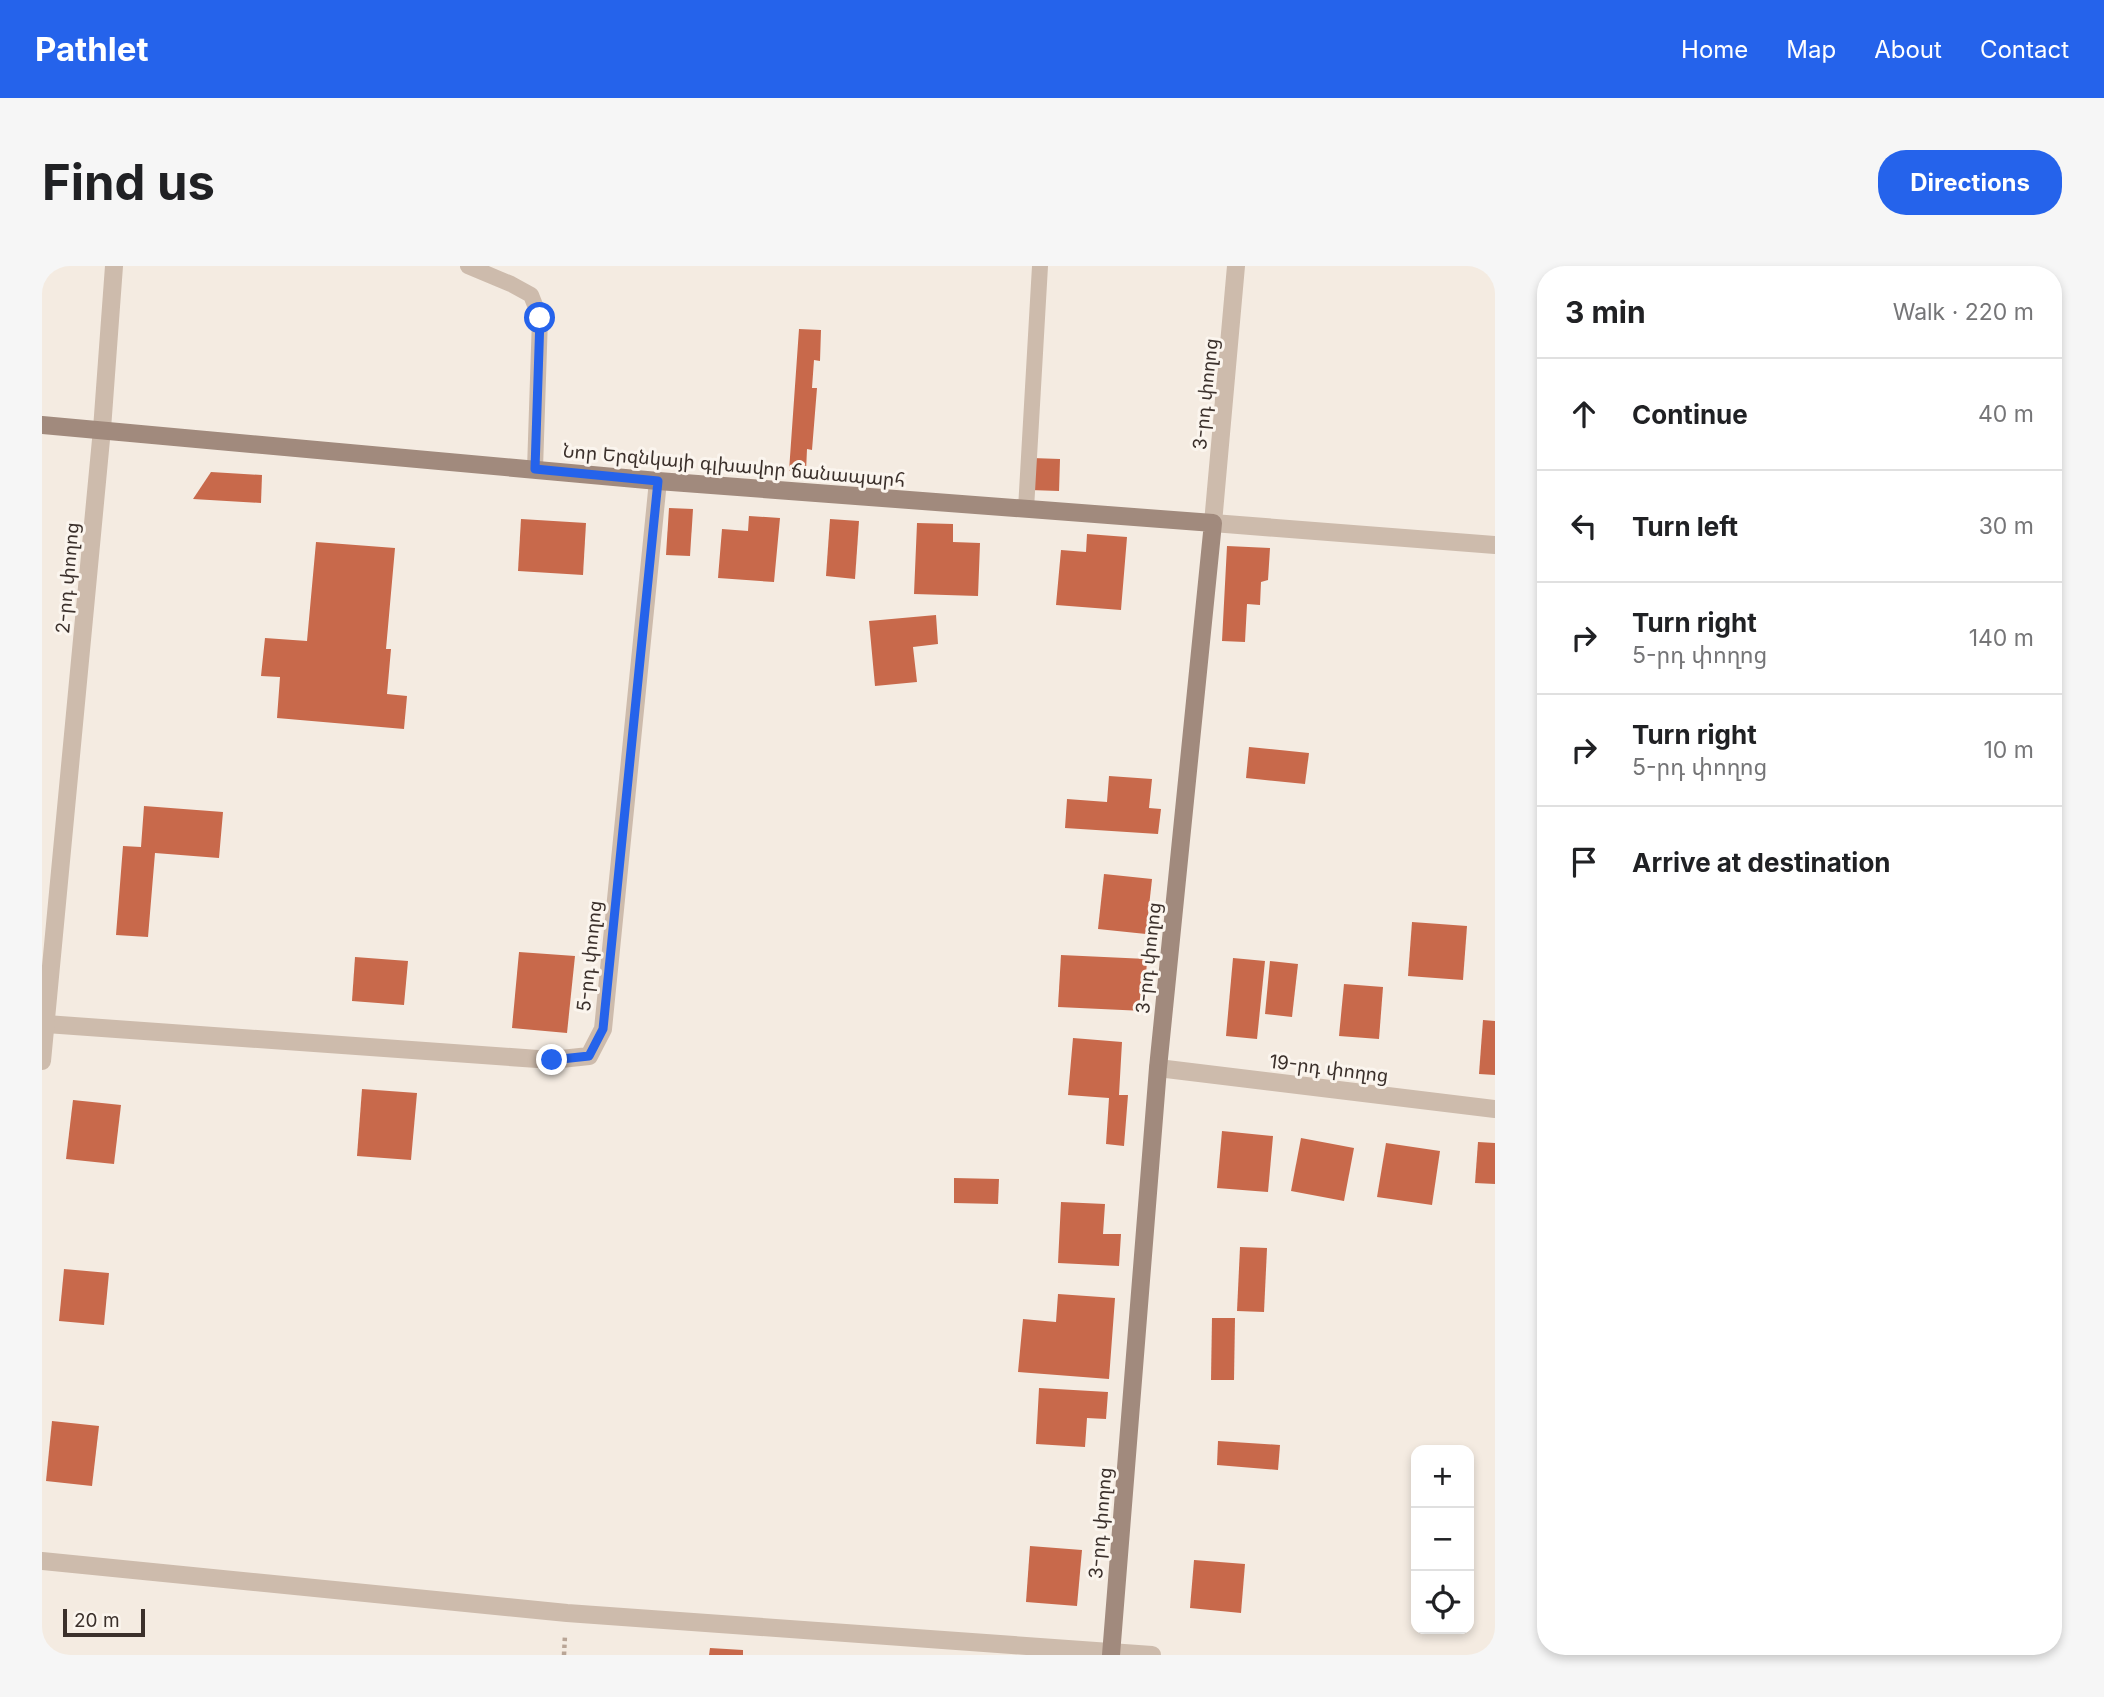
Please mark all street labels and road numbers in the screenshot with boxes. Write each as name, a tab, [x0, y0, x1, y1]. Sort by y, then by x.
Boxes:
street label: 3-րդ փողոց	[1188, 337, 1223, 451]
street label: Նոր Երզնկայի գլխավոր ճանապարհ	[562, 439, 906, 492]
street label: 2-րդ փողոց	[51, 521, 84, 635]
street label: 5-րդ փողոց	[572, 899, 607, 1013]
street label: 3-րդ փողոց	[1131, 901, 1166, 1015]
street label: 19-րդ փողոց	[1268, 1050, 1390, 1087]
street label: 3-րդ փողոց	[1084, 1466, 1117, 1580]

